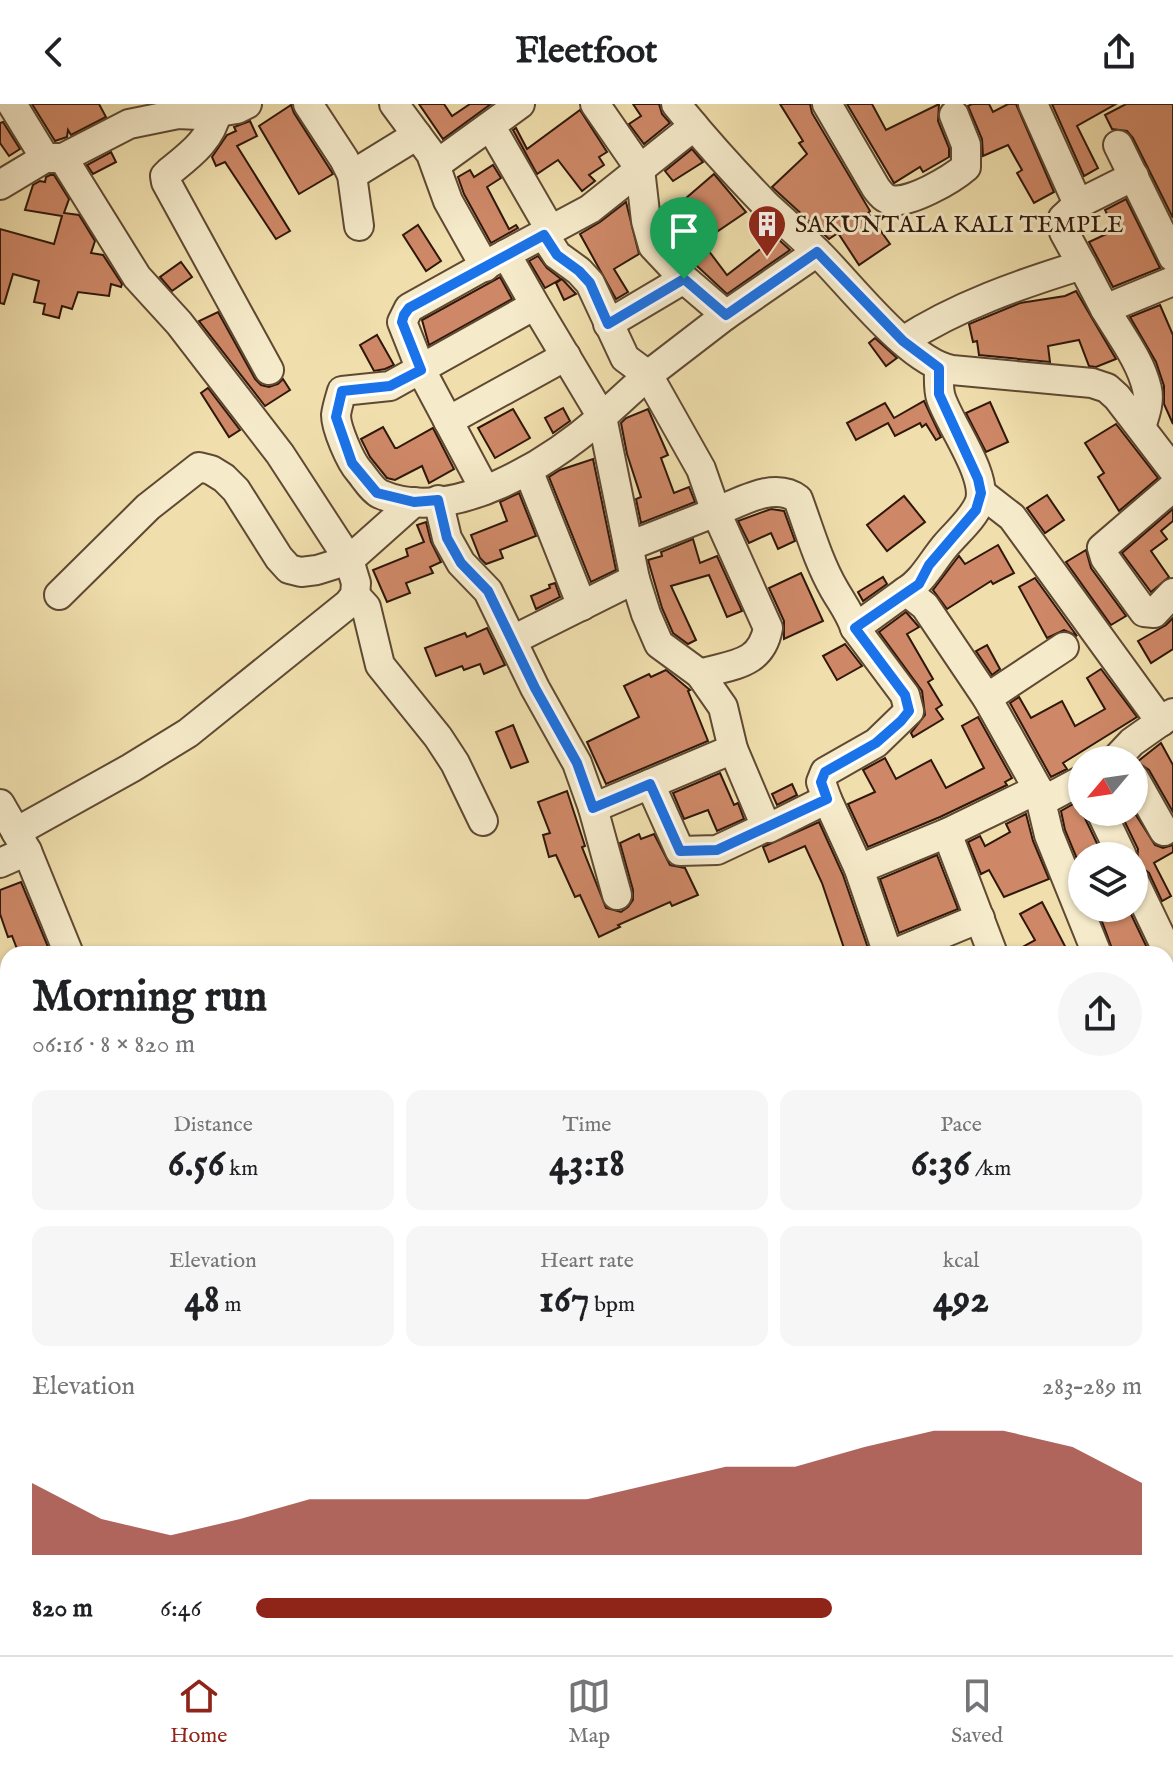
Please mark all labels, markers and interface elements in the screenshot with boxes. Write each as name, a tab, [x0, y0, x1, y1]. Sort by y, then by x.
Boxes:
text: Fleetfoot	[516, 29, 657, 75]
icon: back	[32, 30, 76, 74]
icon: share	[1097, 30, 1141, 74]
pin	[650, 197, 718, 279]
building icon: SAKUNTALA KALI TEMPLE	[746, 203, 788, 258]
icon: arrive	[662, 209, 706, 253]
place label: SAKUNTALA KALI TEMPLE	[795, 210, 1124, 241]
north arrow	[1068, 746, 1148, 826]
map controls	[1068, 746, 1148, 922]
button: layers	[1068, 842, 1148, 922]
text: Morning run	[32, 970, 267, 1026]
button: share	[1058, 972, 1142, 1056]
text: 06:16 · 8 × 820 m	[32, 1028, 195, 1061]
text: Distance	[173, 1111, 253, 1139]
text: Time	[563, 1111, 611, 1139]
text: Pace	[940, 1111, 982, 1139]
text: 6.56	[168, 1139, 225, 1190]
text: 43:18	[549, 1139, 625, 1190]
text: 6:36	[911, 1139, 970, 1190]
text: km	[225, 1155, 258, 1183]
text: /km	[970, 1155, 1011, 1183]
text: Elevation	[169, 1247, 257, 1275]
text: Heart rate	[540, 1247, 634, 1275]
text: kcal	[943, 1247, 979, 1275]
text: 48	[184, 1275, 220, 1326]
text: 167	[539, 1275, 590, 1326]
text: 492	[933, 1275, 989, 1326]
text: m	[220, 1291, 242, 1319]
text: bpm	[590, 1291, 635, 1319]
text: Elevation	[32, 1370, 135, 1403]
text: 283–289 m	[1042, 1370, 1142, 1403]
text: 820 m	[32, 1592, 93, 1625]
text: 6:46	[160, 1592, 202, 1625]
tab: Home	[170, 1674, 227, 1750]
tab: Map	[567, 1674, 611, 1750]
tab: Saved	[951, 1674, 1003, 1750]

